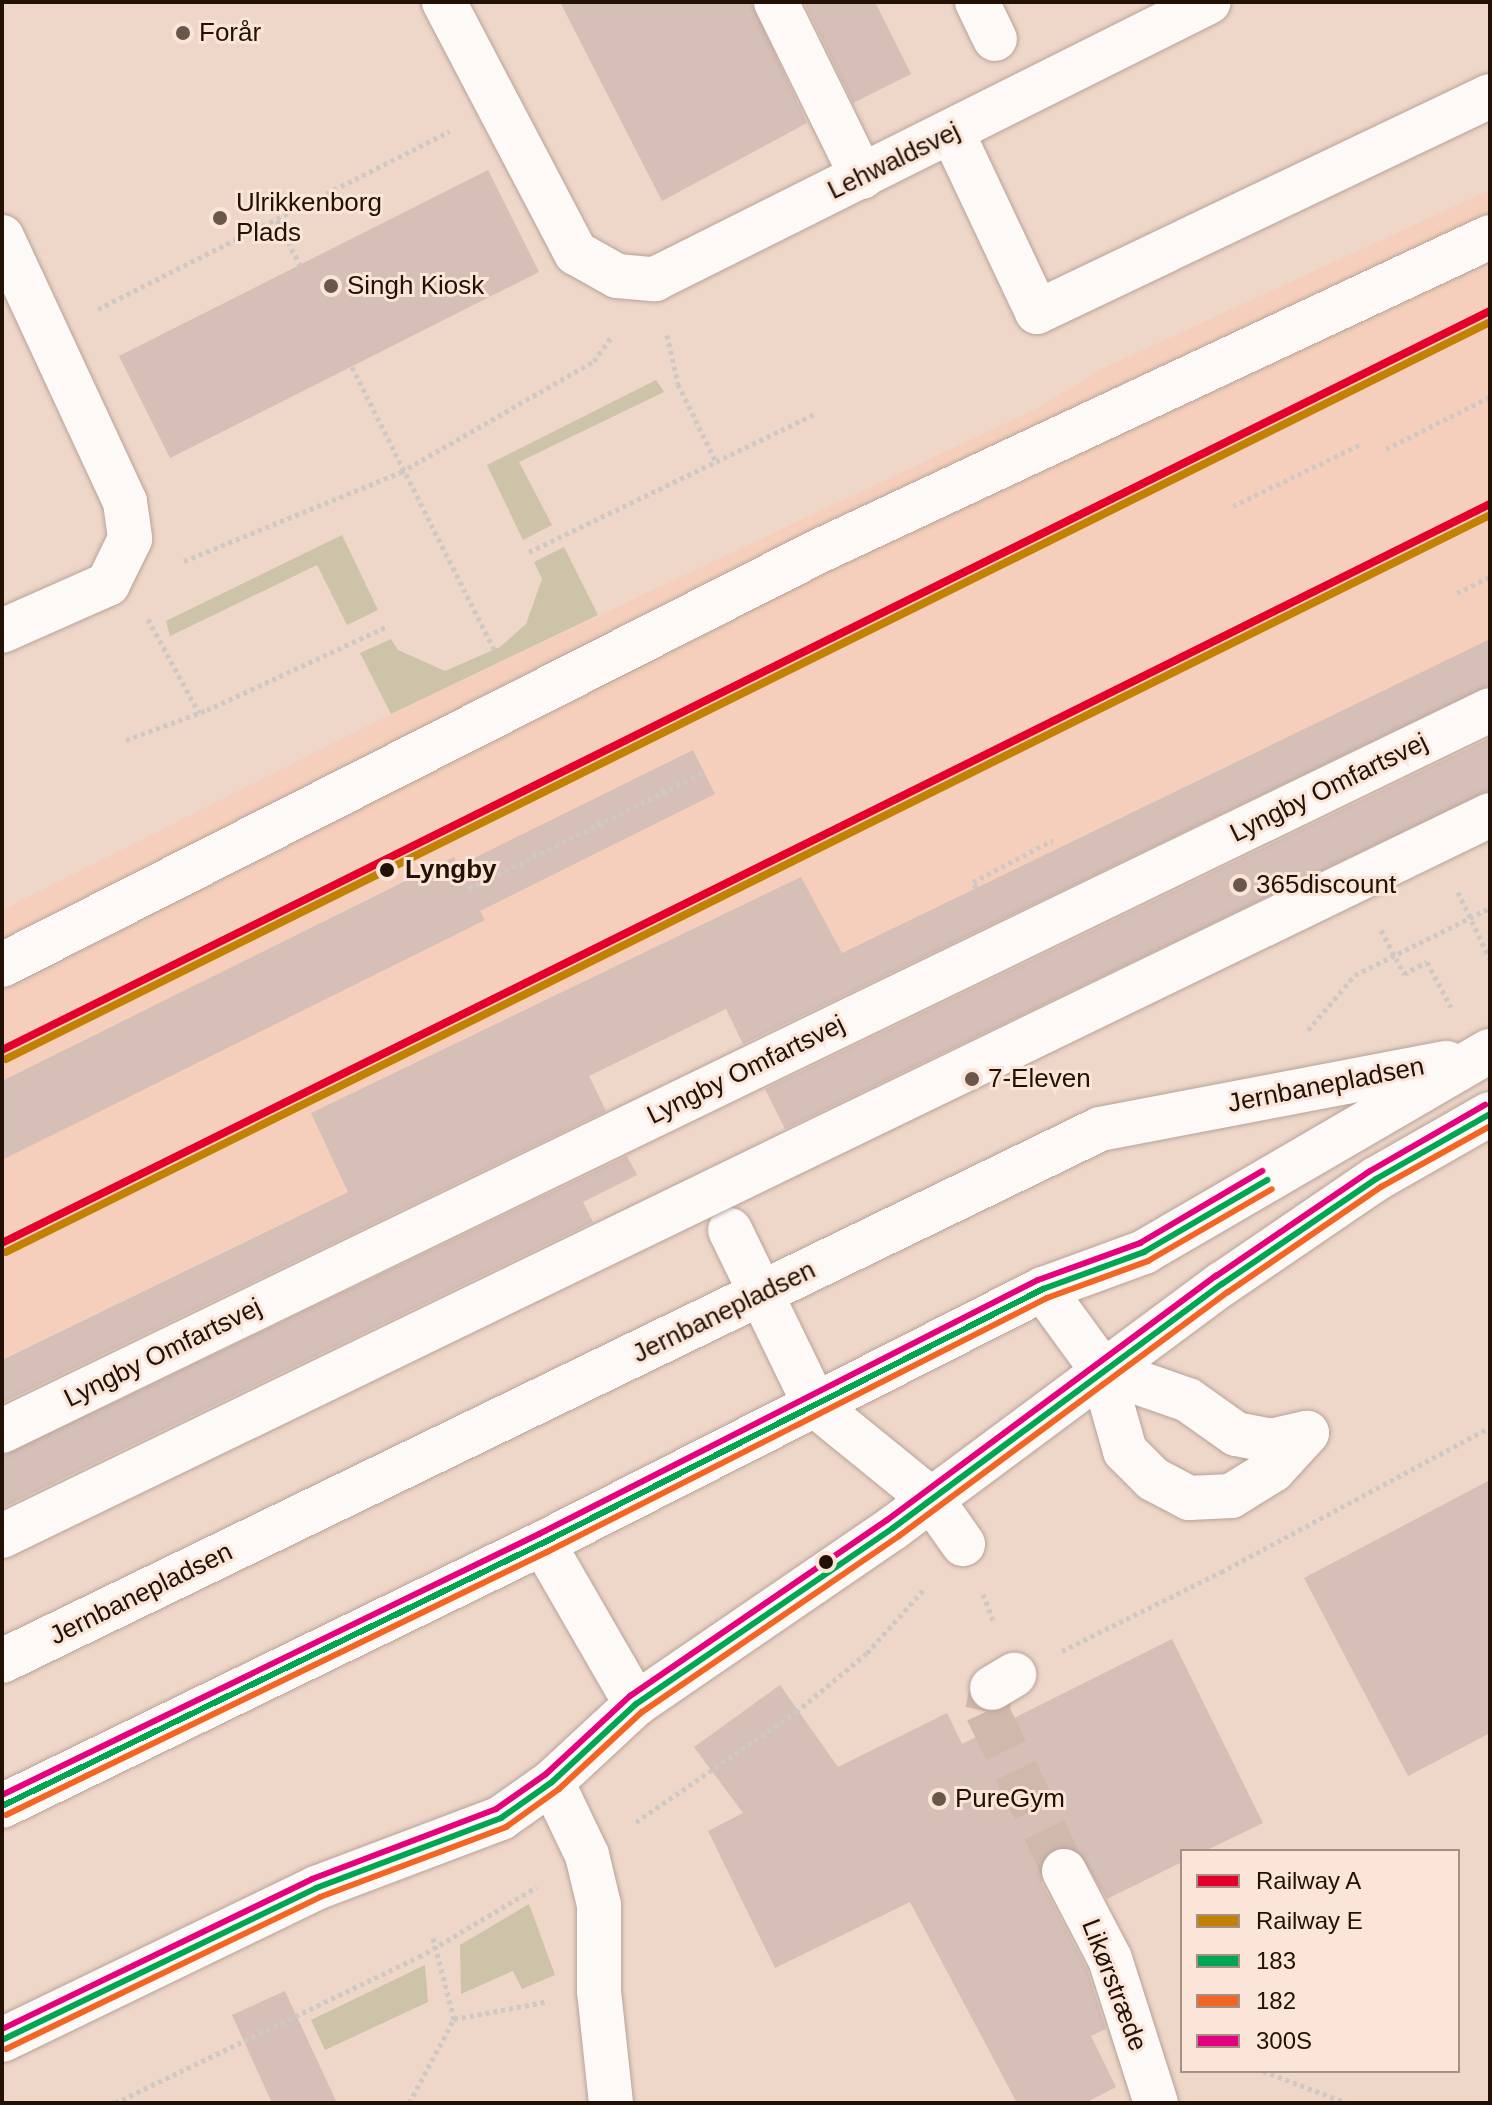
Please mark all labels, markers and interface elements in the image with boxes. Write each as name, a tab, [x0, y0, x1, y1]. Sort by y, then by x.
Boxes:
place label: Forår	[199, 17, 261, 49]
marker: Forår	[174, 24, 192, 42]
street label: Lehwaldsvej	[823, 116, 965, 206]
place label: Ulrikkenborg Plads	[236, 187, 382, 248]
marker: Ulrikkenborg Plads	[211, 209, 229, 227]
place label: Singh Kiosk	[347, 270, 484, 302]
marker: Singh Kiosk	[322, 277, 340, 295]
street label: Lyngby Omfartsvej	[1225, 727, 1433, 849]
place label: Lyngby	[405, 854, 496, 886]
marker: Lyngby	[376, 859, 398, 881]
place label: 365discount	[1256, 869, 1396, 901]
marker: 365discount	[1231, 876, 1249, 894]
street label: Lyngby Omfartsvej	[642, 1009, 850, 1131]
street label: Jernbanepladsen	[1225, 1051, 1427, 1119]
place label: 7-Eleven	[988, 1063, 1091, 1095]
marker: 7-Eleven	[963, 1070, 981, 1088]
street label: Jernbanepladsen	[628, 1254, 820, 1370]
street label: Lyngby Omfartsvej	[59, 1292, 267, 1414]
street label: Jernbanepladsen	[45, 1536, 237, 1652]
unlabelled marker	[818, 1554, 834, 1570]
place label: PureGym	[955, 1783, 1065, 1815]
marker: PureGym	[930, 1790, 948, 1808]
legend	[1180, 1849, 1460, 2073]
text: Railway A	[1256, 1867, 1361, 1894]
text: Railway E	[1256, 1907, 1363, 1934]
street label: Likørstræde	[1075, 1915, 1153, 2055]
text: 183	[1256, 1947, 1296, 1974]
text: 182	[1256, 1987, 1296, 2014]
text: 300S	[1256, 2027, 1312, 2054]

